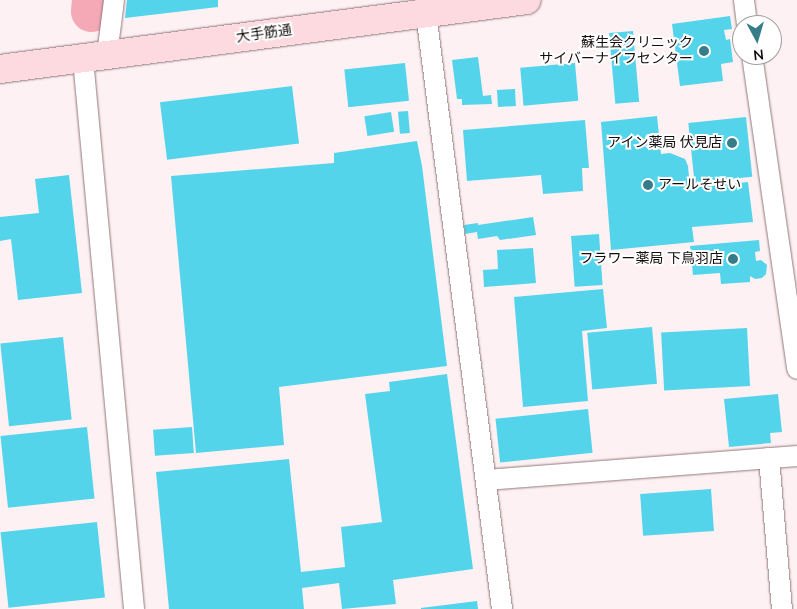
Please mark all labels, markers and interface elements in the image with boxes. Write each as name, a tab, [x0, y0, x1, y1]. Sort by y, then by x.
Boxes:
north arrow	[732, 15, 782, 65]
street label: 大手筋通	[235, 22, 293, 46]
place label: 蘇生会クリニック サイバーナイフセンター	[539, 35, 693, 68]
marker: 蘇生会クリニック サイバーナイフセンター	[697, 44, 711, 58]
text: N	[752, 44, 765, 64]
place label: アイン薬局 伏見店	[606, 135, 722, 151]
marker: アイン薬局 伏見店	[726, 137, 738, 149]
place label: アールそせい	[658, 177, 741, 193]
marker: アールそせい	[642, 179, 654, 191]
place label: フラワー薬局 下鳥羽店	[579, 251, 723, 267]
marker: フラワー薬局 下鳥羽店	[727, 253, 739, 265]

